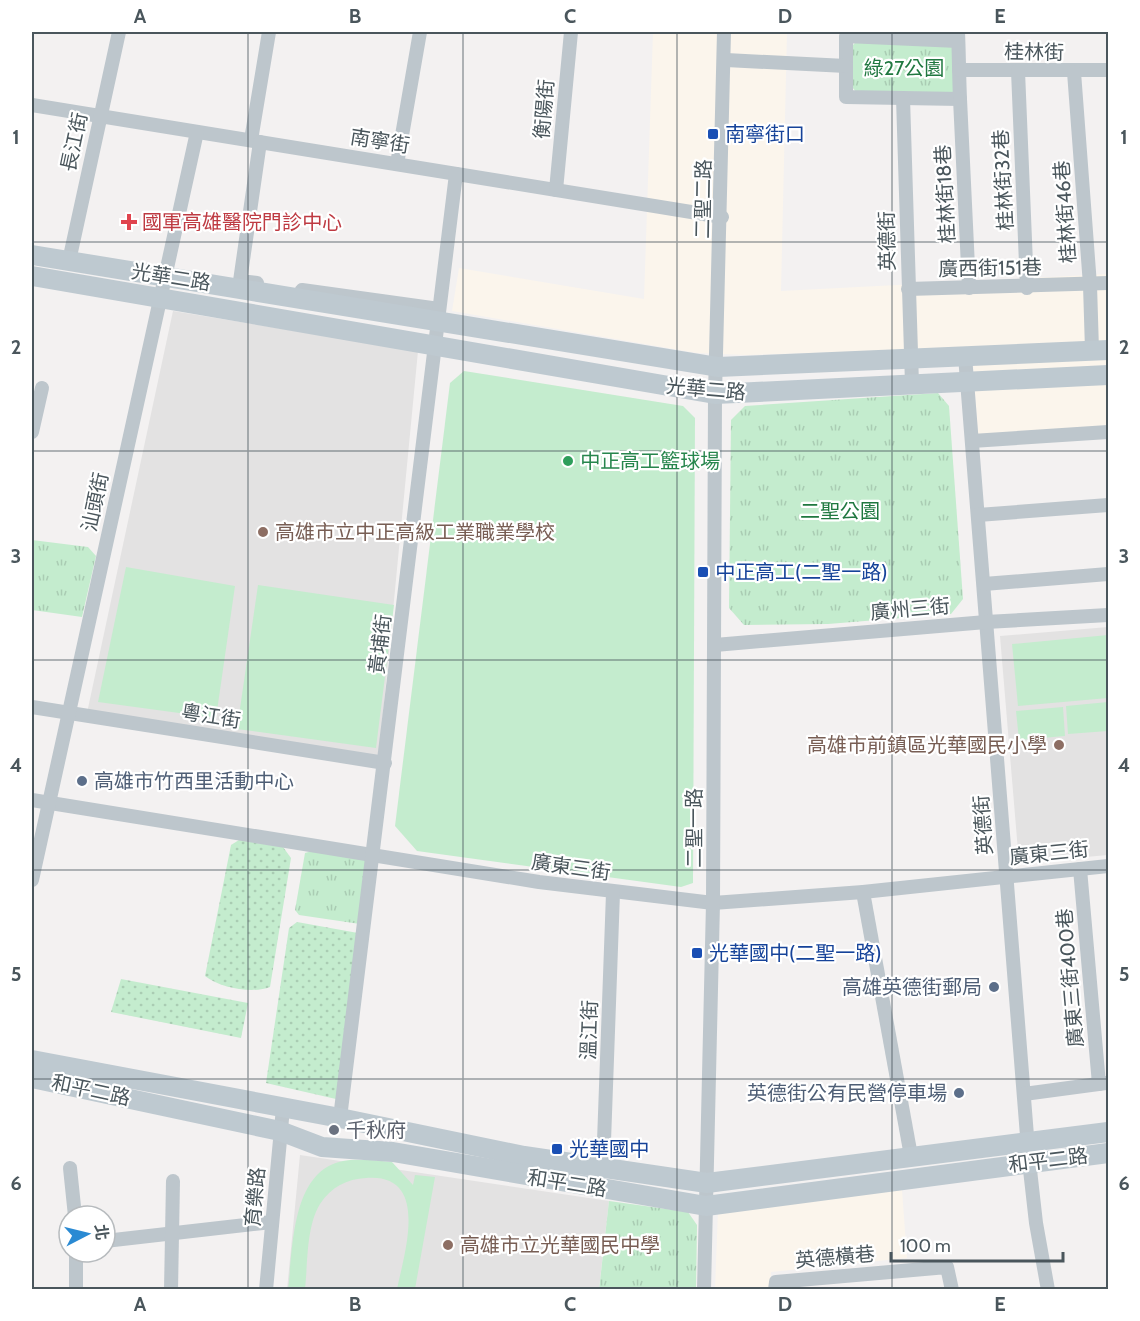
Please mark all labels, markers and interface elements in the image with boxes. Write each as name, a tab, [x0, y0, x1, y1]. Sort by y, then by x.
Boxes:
text: A	[134, 4, 147, 28]
text: B	[349, 4, 361, 28]
text: C	[564, 4, 576, 28]
text: D	[778, 4, 792, 28]
text: E	[994, 4, 1006, 28]
street label: 桂林街	[1004, 39, 1064, 65]
park label: 綠27公園	[864, 56, 944, 80]
street label: 衡陽街	[529, 78, 559, 140]
street label: 長江街	[56, 110, 92, 174]
place label: 南寧街口	[725, 122, 805, 146]
street label: 南寧街	[348, 124, 412, 158]
text: 1	[12, 125, 20, 149]
text: 1	[1120, 125, 1128, 149]
marker: 南寧街口	[706, 127, 720, 141]
street label: 桂林街32巷	[988, 129, 1018, 231]
street label: 桂林街18巷	[930, 144, 960, 244]
street label: 二聖二路	[690, 159, 716, 239]
street label: 桂林街46巷	[1049, 160, 1081, 264]
place label: 國軍高雄醫院門診中心	[142, 210, 342, 234]
street label: 英德街	[874, 211, 900, 271]
marker: 國軍高雄醫院門診中心	[120, 213, 138, 231]
street label: 廣西街151巷	[938, 255, 1042, 281]
street label: 光華二路	[130, 259, 212, 295]
text: 2	[11, 335, 21, 359]
text: 2	[1119, 335, 1129, 359]
street label: 光華二路	[665, 374, 747, 404]
place label: 中正高工籃球場	[580, 449, 720, 473]
marker: 中正高工籃球場	[561, 454, 575, 468]
street label: 汕頭街	[77, 470, 113, 534]
park label: 二聖公園	[800, 499, 880, 523]
place label: 高雄市立中正高級工業職業學校	[275, 520, 555, 544]
marker: 高雄市立中正高級工業職業學校	[256, 525, 270, 539]
text: 3	[11, 544, 21, 568]
text: 3	[1119, 544, 1129, 568]
place label: 中正高工(二聖一路)	[715, 560, 888, 584]
marker: 中正高工(二聖一路)	[696, 565, 710, 579]
street label: 廣州三街	[869, 594, 951, 624]
street label: 黃埔街	[364, 613, 396, 675]
street label: 粵江街	[179, 699, 243, 733]
place label: 高雄市前鎮區光華國民小學	[807, 733, 1047, 757]
marker: 高雄市前鎮區光華國民小學	[1052, 738, 1066, 752]
text: 4	[10, 753, 22, 777]
text: 4	[1118, 753, 1130, 777]
place label: 高雄市竹西里活動中心	[94, 769, 294, 793]
marker: 高雄市竹西里活動中心	[75, 774, 89, 788]
street label: 二聖一路	[682, 788, 706, 868]
street label: 英德街	[969, 794, 997, 856]
street label: 廣東三街	[1008, 837, 1090, 869]
street label: 廣東三街	[530, 850, 612, 884]
street label: 廣東三街400巷	[1052, 907, 1088, 1049]
place label: 光華國中(二聖一路)	[709, 941, 882, 965]
marker: 光華國中(二聖一路)	[690, 946, 704, 960]
text: 5	[11, 962, 21, 986]
text: 5	[1119, 962, 1129, 986]
place label: 高雄英德街郵局	[842, 975, 982, 999]
marker: 高雄英德街郵局	[987, 980, 1001, 994]
street label: 溫江街	[576, 1000, 602, 1060]
street label: 和平二路	[49, 1070, 133, 1110]
place label: 英德街公有民營停車場	[747, 1081, 947, 1105]
marker: 英德街公有民營停車場	[952, 1086, 966, 1100]
place label: 千秋府	[346, 1118, 406, 1142]
marker: 千秋府	[327, 1123, 341, 1137]
place label: 光華國中	[569, 1137, 649, 1161]
marker: 光華國中	[550, 1142, 564, 1156]
street label: 和平二路	[1007, 1143, 1089, 1177]
street label: 和平二路	[526, 1165, 608, 1201]
street label: 育樂路	[240, 1166, 270, 1228]
text: 6	[10, 1171, 22, 1195]
text: 6	[1118, 1171, 1130, 1195]
north arrow	[57, 1204, 117, 1264]
text: 北	[91, 1223, 112, 1241]
scale bar	[891, 1225, 1064, 1263]
place label: 高雄市立光華國民中學	[460, 1233, 660, 1257]
text: 100 m	[900, 1235, 951, 1257]
marker: 高雄市立光華國民中學	[441, 1238, 455, 1252]
street label: 英德橫巷	[794, 1242, 876, 1272]
text: A	[134, 1292, 147, 1316]
text: B	[349, 1292, 361, 1316]
text: C	[564, 1292, 576, 1316]
text: D	[778, 1292, 792, 1316]
text: E	[994, 1292, 1006, 1316]

